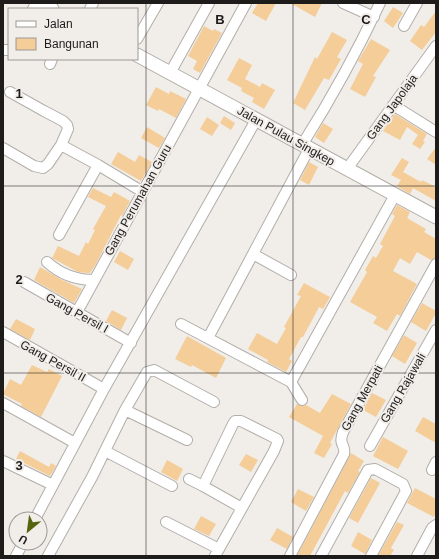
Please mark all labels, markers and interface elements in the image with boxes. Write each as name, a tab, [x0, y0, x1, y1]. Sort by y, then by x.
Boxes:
legend	[8, 8, 138, 60]
text: B	[215, 12, 225, 27]
text: C	[361, 12, 371, 27]
text: Jalan	[44, 17, 73, 31]
text: Bangunan	[44, 37, 99, 51]
street label: Gang Japolaja	[364, 71, 421, 142]
text: 1	[15, 86, 23, 101]
street label: Jalan Pulau Singkep	[235, 103, 338, 169]
street label: Gang Perumahan Guru	[102, 142, 174, 258]
text: 2	[15, 272, 23, 287]
street label: Gang Persil I	[43, 290, 111, 336]
street label: Gang Persil II	[18, 337, 88, 385]
street label: Gang Rajawali	[377, 351, 429, 425]
street label: Gang Merpati	[338, 363, 386, 433]
text: 3	[15, 458, 23, 473]
north arrow	[8, 511, 48, 551]
text: U	[17, 533, 30, 547]

